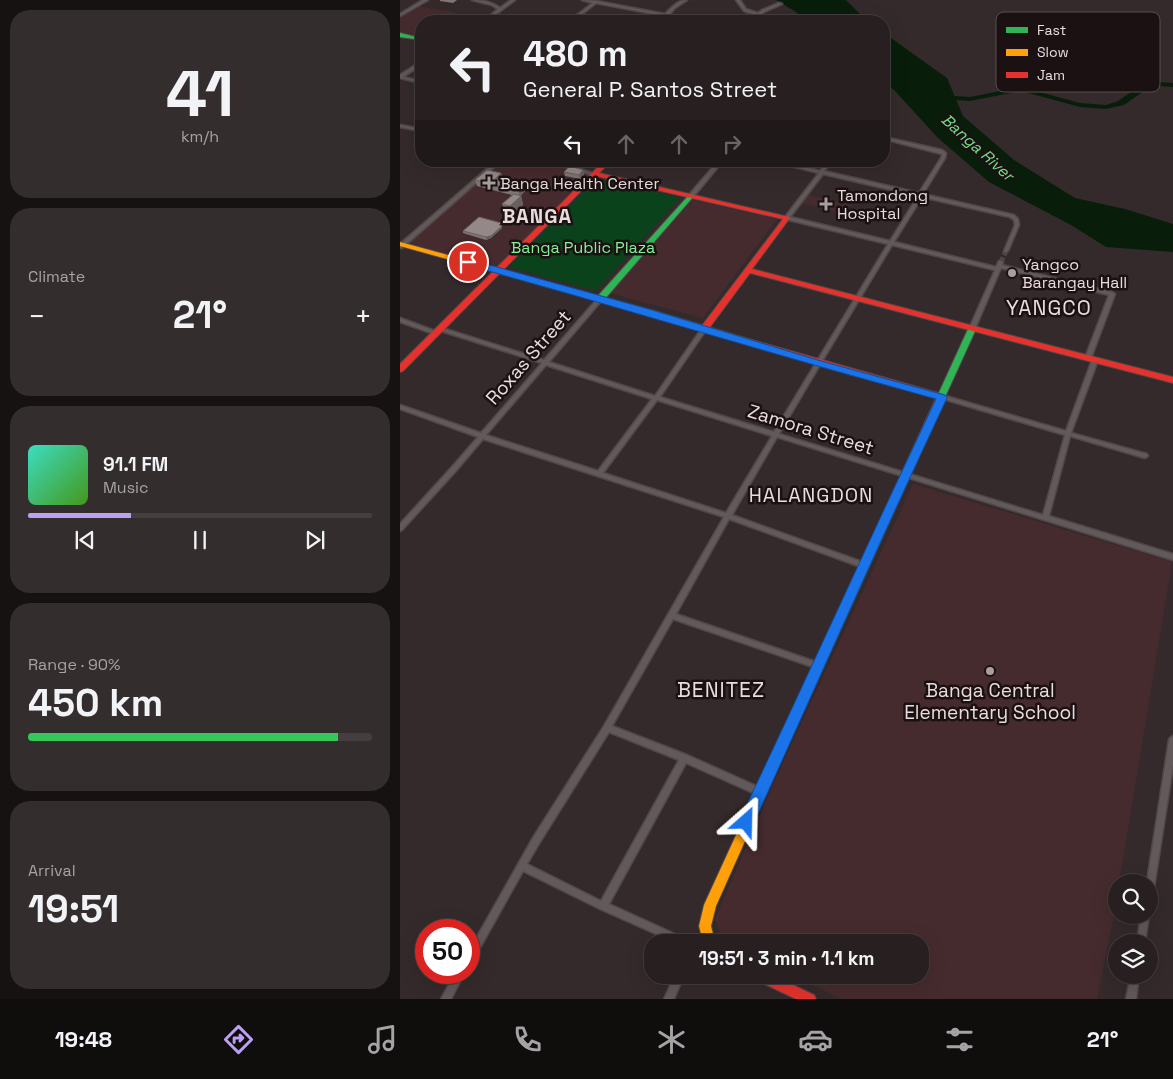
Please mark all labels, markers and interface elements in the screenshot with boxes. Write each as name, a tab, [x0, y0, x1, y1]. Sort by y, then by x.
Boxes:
legend	[996, 12, 1160, 92]
text: Fast	[1037, 21, 1066, 39]
text: 480 m	[523, 32, 628, 76]
icon: left	[440, 35, 505, 100]
text: Slow	[1037, 43, 1069, 61]
text: 41	[166, 52, 234, 135]
text: Jam	[1037, 66, 1065, 84]
text: General P. Santos Street	[523, 75, 777, 103]
water label: Banga River	[937, 109, 1020, 187]
text: km/h	[181, 126, 219, 147]
icon: left	[559, 130, 587, 158]
icon: ahead	[612, 130, 640, 158]
icon: ahead	[665, 130, 693, 158]
icon: right	[718, 130, 746, 158]
place label: Banga Health Center	[500, 173, 659, 194]
marker: Banga Health Center	[482, 176, 496, 190]
place label: Tamondong Hospital	[837, 185, 928, 224]
marker: Tamondong Hospital	[819, 197, 833, 211]
district label: BANGA	[502, 203, 572, 229]
park label: Banga Public Plaza	[511, 237, 655, 258]
pin	[447, 241, 489, 283]
icon: arrive	[454, 248, 482, 276]
place label: Yangco Barangay Hall	[1022, 254, 1127, 293]
text: Climate	[28, 266, 85, 287]
marker: Yangco Barangay Hall	[1006, 267, 1018, 279]
text: 21°	[173, 291, 227, 339]
district label: YANGCO	[1006, 294, 1092, 321]
text: −	[28, 298, 45, 334]
text: +	[355, 298, 372, 334]
street label: Roxas Street	[480, 305, 577, 410]
street label: Zamora Street	[745, 398, 877, 461]
text: 91.1 FM	[103, 452, 168, 477]
text: Music	[103, 477, 149, 498]
district label: HALANGDON	[749, 482, 873, 508]
icon: previous	[71, 526, 99, 554]
icon: pause	[186, 526, 214, 554]
icon: next	[301, 526, 329, 554]
text: Range · 90%	[28, 654, 120, 675]
marker: Banga Central Elementary School	[984, 665, 996, 677]
district label: BENITEZ	[677, 676, 765, 703]
place label: Banga Central Elementary School	[904, 678, 1076, 725]
text: 450 km	[28, 679, 163, 727]
position arrow	[719, 795, 771, 847]
text: Arrival	[28, 860, 76, 881]
map controls	[1108, 874, 1158, 984]
button: search	[1108, 874, 1158, 924]
text: 19:51	[28, 885, 119, 933]
speed limit sign: 50	[415, 919, 480, 984]
button: layers	[1108, 934, 1158, 984]
text: 19:51 · 3 min · 1.1 km	[698, 946, 875, 971]
icon: directions	[221, 1022, 256, 1057]
icon: music	[365, 1022, 400, 1057]
icon: phone	[510, 1022, 545, 1057]
icon: climate	[654, 1022, 689, 1057]
icon: car	[798, 1022, 833, 1057]
icon: filters	[942, 1022, 977, 1057]
text: 19:48	[55, 1025, 112, 1053]
text: 21°	[1087, 1025, 1118, 1053]

